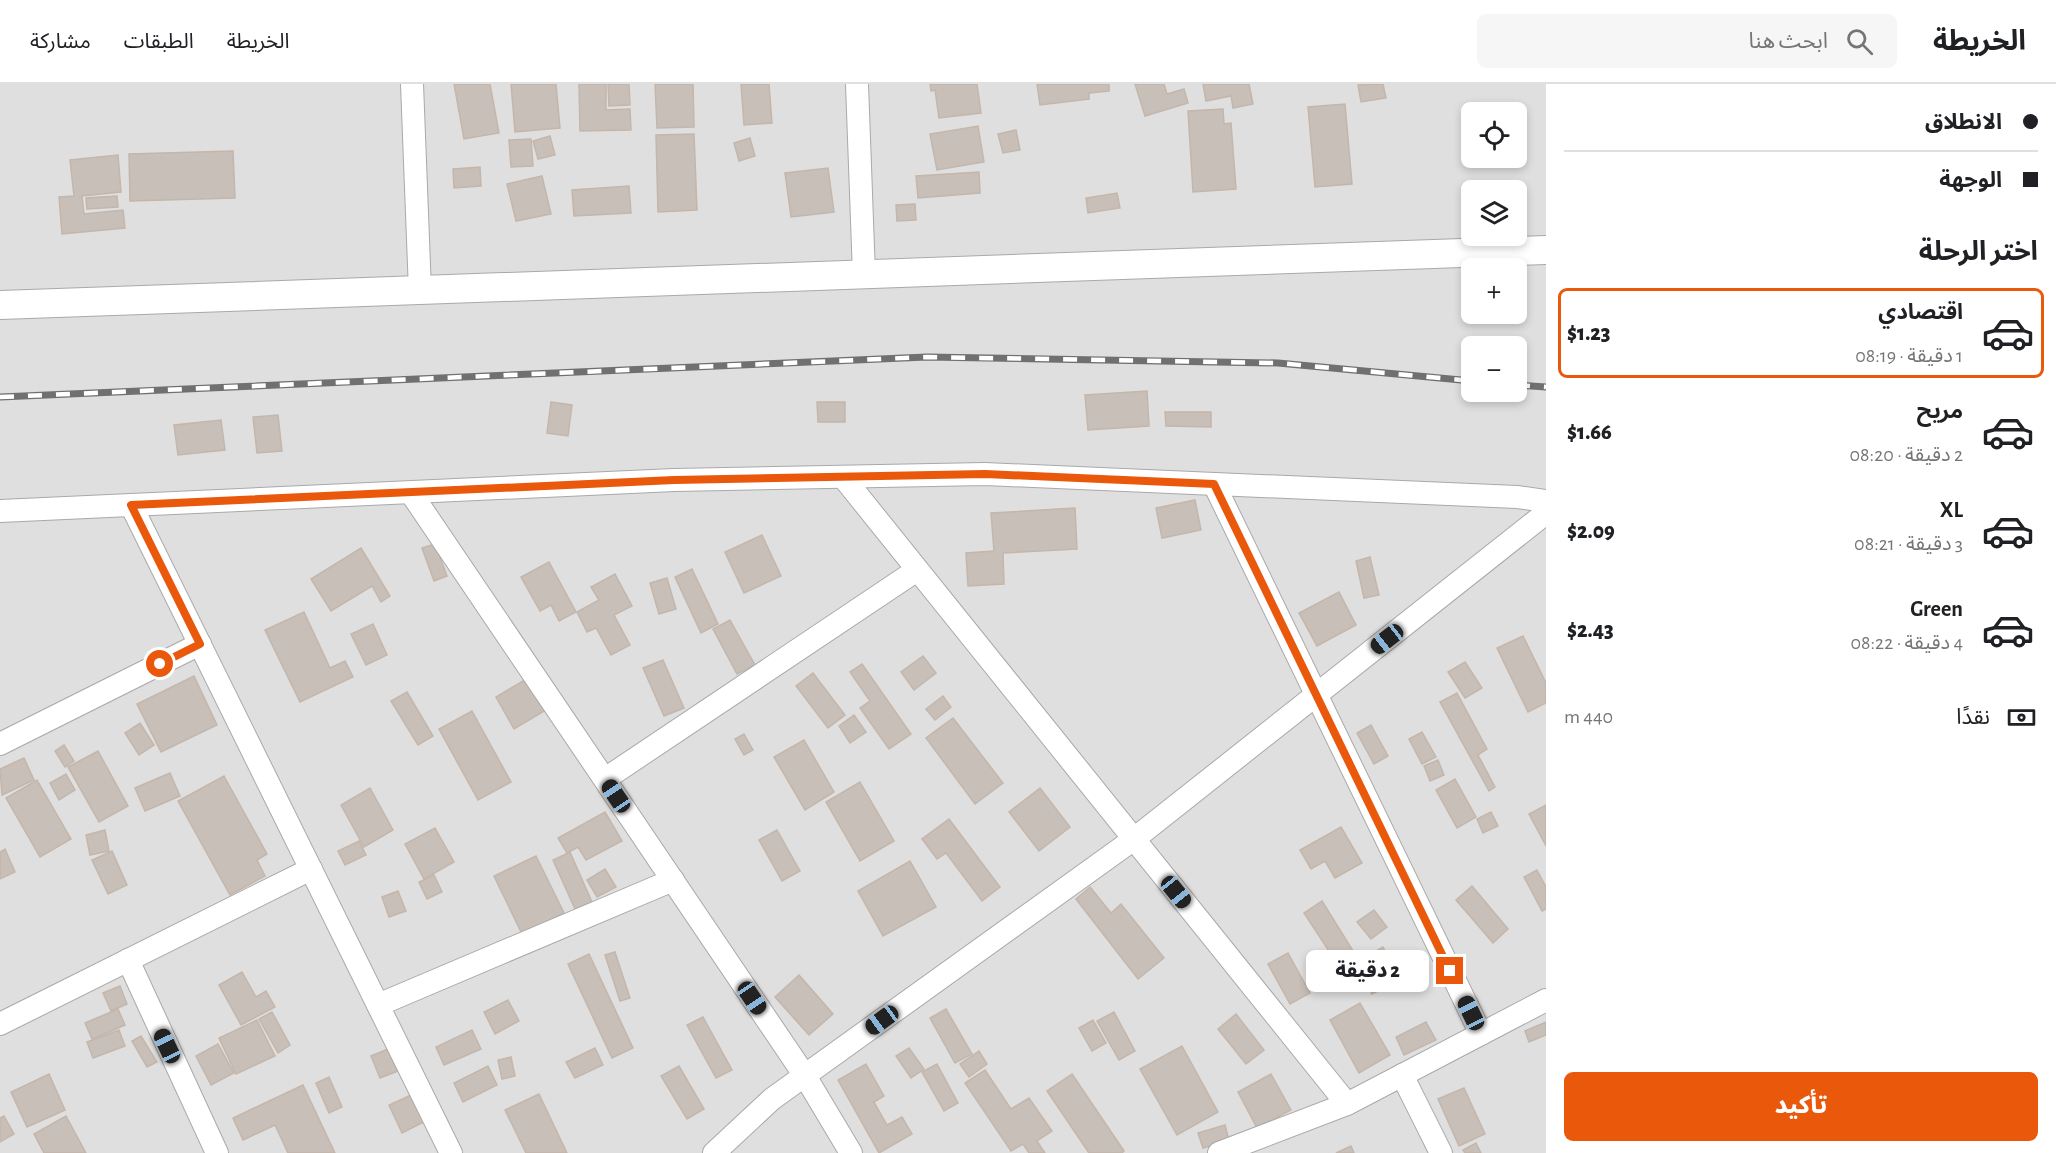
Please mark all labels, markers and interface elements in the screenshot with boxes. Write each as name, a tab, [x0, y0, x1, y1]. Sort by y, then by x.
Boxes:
search box	[1477, 14, 1897, 68]
icon: search	[1843, 25, 1876, 58]
text: الخريطة	[1933, 28, 2026, 56]
text: ابحث هنا	[1749, 30, 1828, 52]
text: مشاركة	[30, 31, 91, 52]
text: الطبقات	[124, 31, 194, 52]
text: الخريطة	[227, 31, 290, 52]
map controls	[1461, 102, 1527, 402]
button: locate	[1461, 102, 1527, 168]
text: الانطلاق	[1925, 111, 2002, 133]
text: الوجهة	[1939, 169, 2002, 191]
button: layers	[1461, 180, 1527, 246]
text: اختر الرحلة	[1919, 238, 2038, 265]
button: +	[1461, 258, 1527, 324]
text: اقتصادي	[1878, 301, 1963, 323]
icon: car	[1981, 306, 2035, 360]
text: $1.23	[1567, 322, 1610, 344]
button: −	[1461, 336, 1527, 402]
text: 1 دقيقة · 08:19	[1855, 346, 1963, 366]
text: مريح	[1917, 400, 1963, 422]
icon: car	[1981, 405, 2035, 459]
text: $1.66	[1567, 421, 1612, 443]
text: 2 دقيقة · 08:20	[1850, 445, 1963, 465]
text: XL	[1940, 499, 1963, 521]
icon: car	[1981, 504, 2035, 558]
text: $2.09	[1567, 520, 1615, 542]
text: 3 دقيقة · 08:21	[1854, 534, 1963, 554]
text: Green	[1910, 598, 1963, 620]
icon: car	[1981, 603, 2035, 657]
text: $2.43	[1567, 619, 1614, 641]
car	[1367, 621, 1407, 657]
text: 4 دقيقة · 08:22	[1851, 633, 1963, 653]
route start	[146, 650, 173, 677]
icon: cash	[2005, 701, 2038, 734]
text: نقدًا	[1956, 706, 1990, 728]
text: 440 m	[1564, 707, 1613, 727]
car	[598, 776, 634, 816]
car	[1158, 872, 1194, 912]
callout: 2 دقيقة	[1306, 950, 1429, 992]
route end	[1436, 957, 1463, 984]
text: 2 دقيقة	[1335, 961, 1400, 981]
car	[734, 978, 770, 1018]
car	[1455, 993, 1487, 1033]
car	[862, 1002, 902, 1038]
car	[151, 1026, 183, 1066]
button: تأكيد	[1564, 1072, 2038, 1141]

